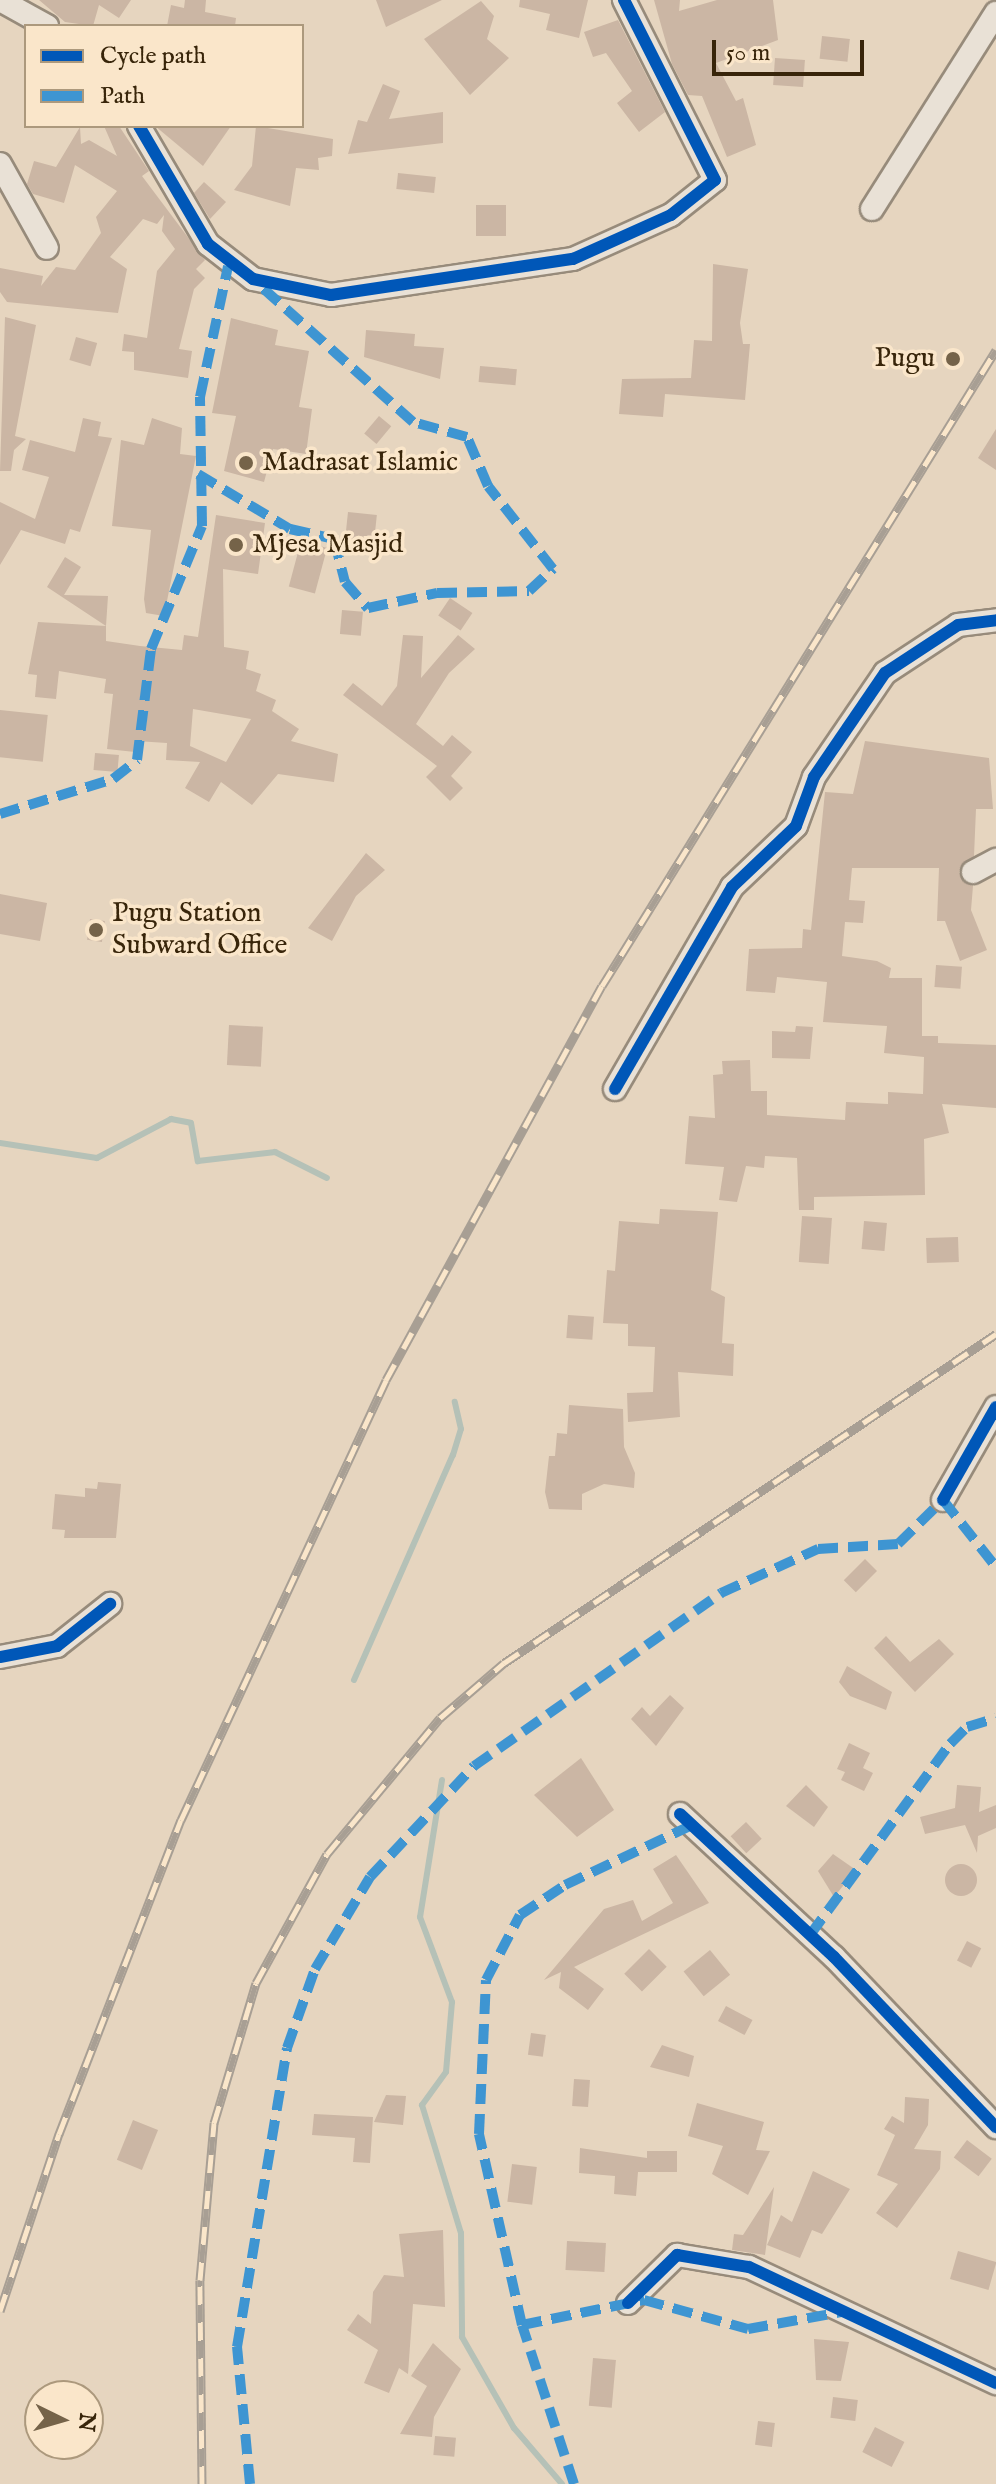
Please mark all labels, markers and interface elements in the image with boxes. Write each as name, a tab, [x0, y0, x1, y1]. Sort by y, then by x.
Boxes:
legend	[24, 24, 304, 128]
scale bar	[716, 24, 868, 74]
text: 50 m	[726, 38, 770, 69]
text: Cycle path	[100, 41, 206, 72]
text: Path	[100, 81, 145, 112]
place label: Pugu	[875, 342, 935, 376]
marker: Pugu	[942, 348, 964, 370]
place label: Madrasat Islamic	[262, 446, 458, 480]
marker: Madrasat Islamic	[237, 454, 255, 472]
place label: Mjesa Masjid	[252, 528, 403, 562]
marker: Mjesa Masjid	[227, 536, 245, 554]
place label: Pugu Station Subward Office	[112, 897, 287, 963]
marker: Pugu Station Subward Office	[87, 921, 105, 939]
north arrow	[24, 2380, 104, 2460]
text: N	[71, 2411, 101, 2433]

